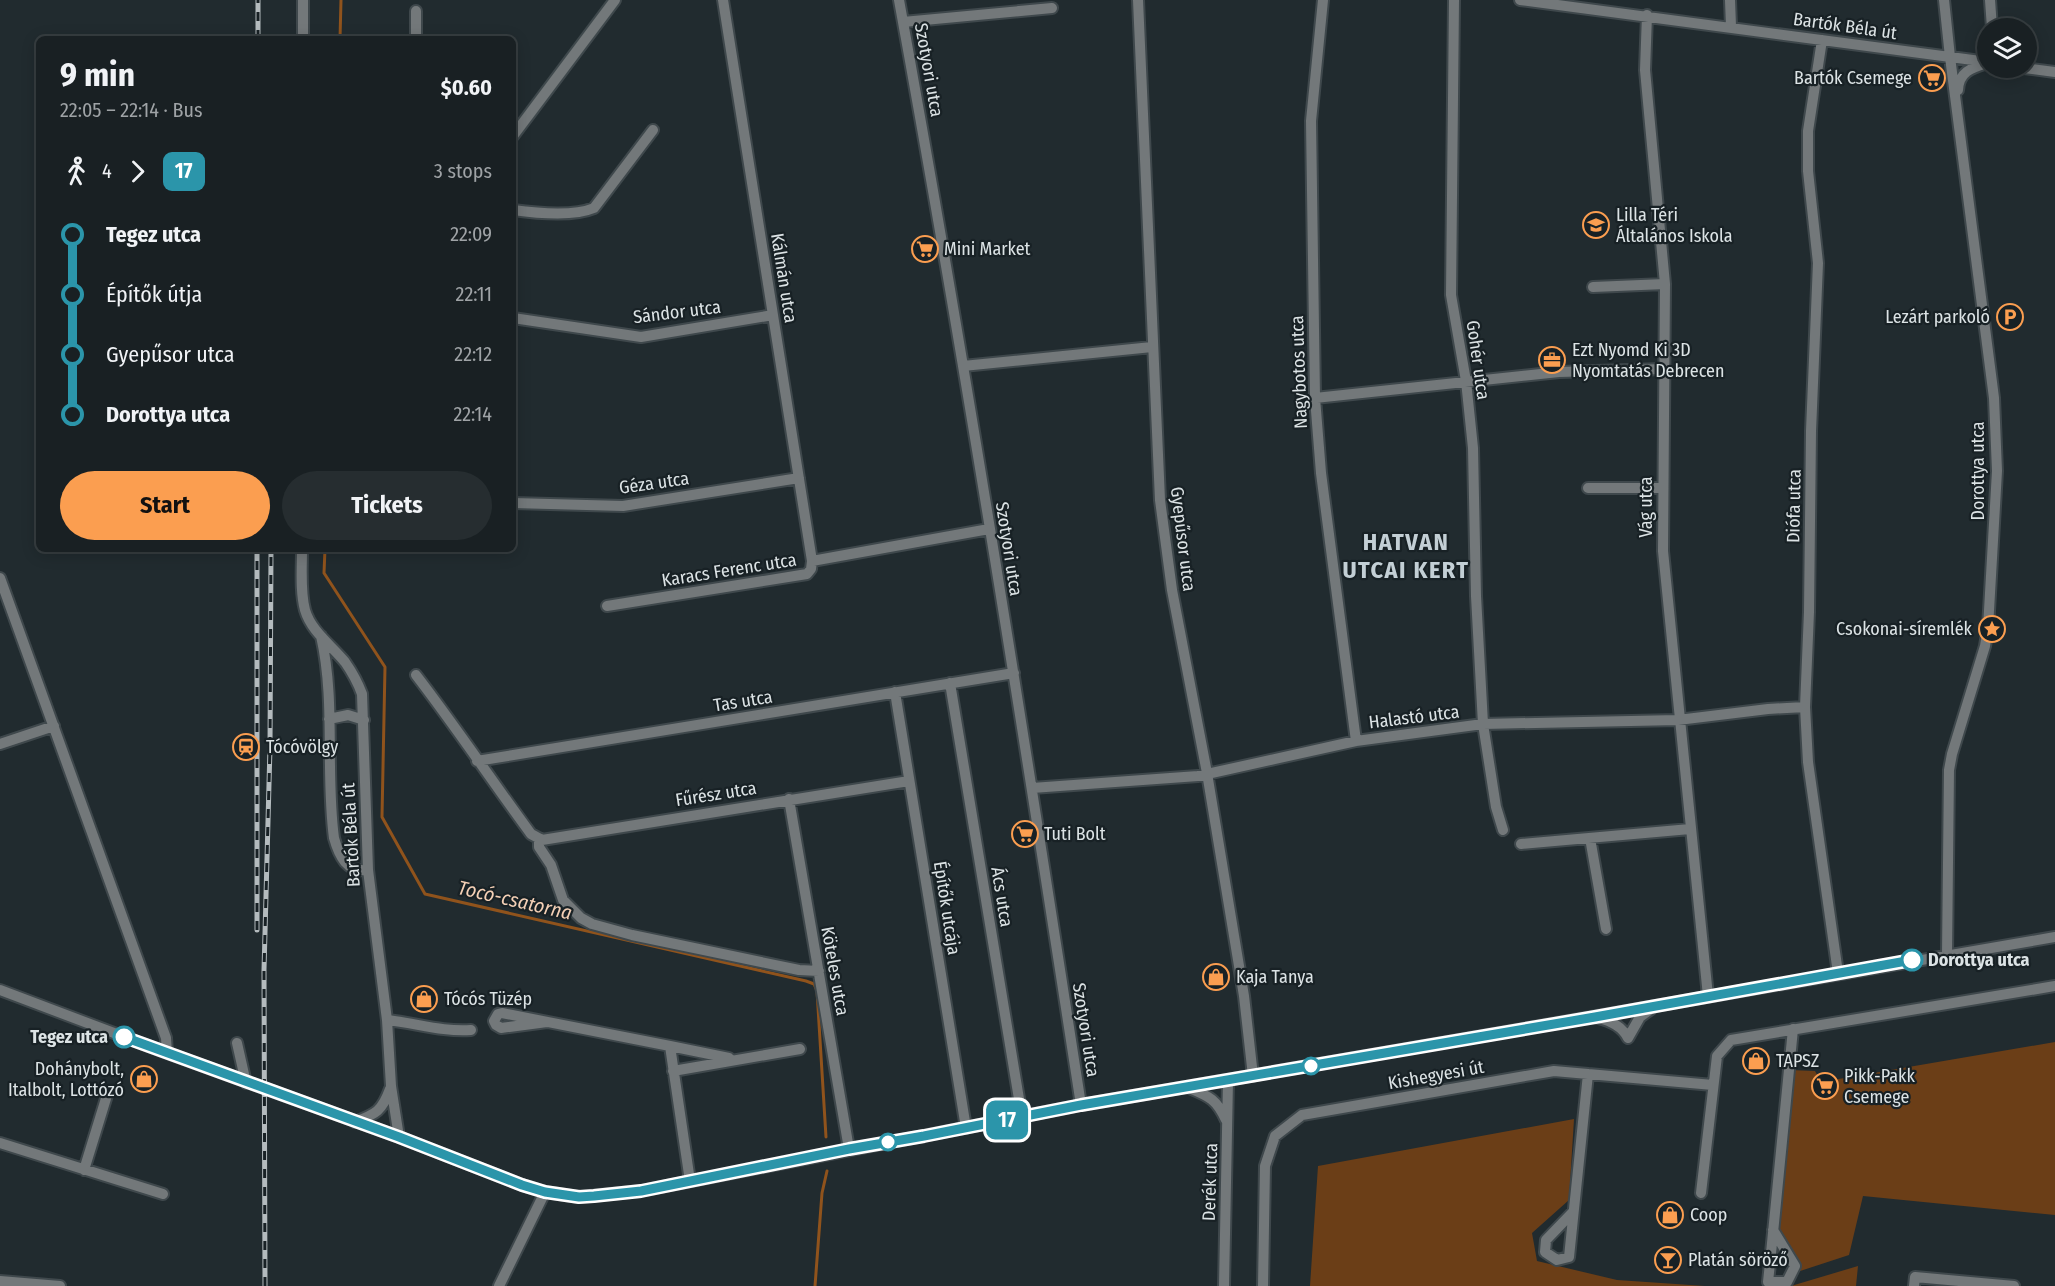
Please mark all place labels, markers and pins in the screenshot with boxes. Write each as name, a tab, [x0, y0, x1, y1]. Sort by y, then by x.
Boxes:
supermarket icon: Bartók Csemege	[1917, 63, 1947, 93]
place label: Bartók Csemege	[1794, 67, 1912, 89]
place label: Lilla Téri Általános Iskola	[1616, 204, 1733, 247]
school or university icon: Lilla Téri Általános Iskola	[1581, 210, 1611, 240]
supermarket icon: Mini Market	[910, 234, 940, 264]
place label: Mini Market	[944, 238, 1031, 260]
parking icon: Lezárt parkoló	[1995, 302, 2025, 332]
place label: Lezárt parkoló	[1885, 306, 1990, 328]
place label: Ezt Nyomd Ki 3D Nyomtatás Debrecen	[1572, 339, 1724, 382]
office icon: Ezt Nyomd Ki 3D Nyomtatás Debrecen	[1537, 345, 1567, 375]
place icon: Csokonai-síremlék	[1977, 614, 2007, 644]
place label: Csokonai-síremlék	[1836, 618, 1973, 640]
station icon: Tócóvölgy	[231, 732, 261, 762]
place label: Tócóvölgy	[266, 736, 338, 758]
supermarket icon: Tuti Bolt	[1010, 819, 1040, 849]
place label: Tuti Bolt	[1044, 823, 1106, 845]
marker: Dorottya utca	[1901, 949, 1923, 971]
place label: Dorottya utca	[1928, 949, 2030, 971]
shop icon: Kaja Tanya	[1201, 962, 1231, 992]
place label: Kaja Tanya	[1236, 966, 1314, 988]
shop icon: Tócós Tüzép	[409, 984, 439, 1014]
place label: Tócós Tüzép	[444, 988, 532, 1010]
place label: Tegez utca	[30, 1026, 108, 1048]
marker: Tegez utca	[113, 1026, 135, 1048]
shop icon: TAPSZ	[1741, 1046, 1771, 1076]
place label: TAPSZ	[1776, 1050, 1819, 1072]
unlabelled marker	[1302, 1057, 1320, 1075]
place label: Dohánybolt, Italbolt, Lottózó	[8, 1058, 124, 1101]
shop icon: Dohánybolt, Italbolt, Lottózó	[129, 1064, 159, 1094]
place label: Pikk-Pakk Csemege	[1844, 1065, 1915, 1108]
supermarket icon: Pikk-Pakk Csemege	[1810, 1071, 1840, 1101]
unlabelled marker	[879, 1133, 897, 1151]
shop icon: Coop	[1655, 1200, 1685, 1230]
place label: Coop	[1690, 1204, 1727, 1226]
bar icon: Platán söröző	[1653, 1245, 1683, 1275]
place label: Platán söröző	[1688, 1249, 1788, 1271]

